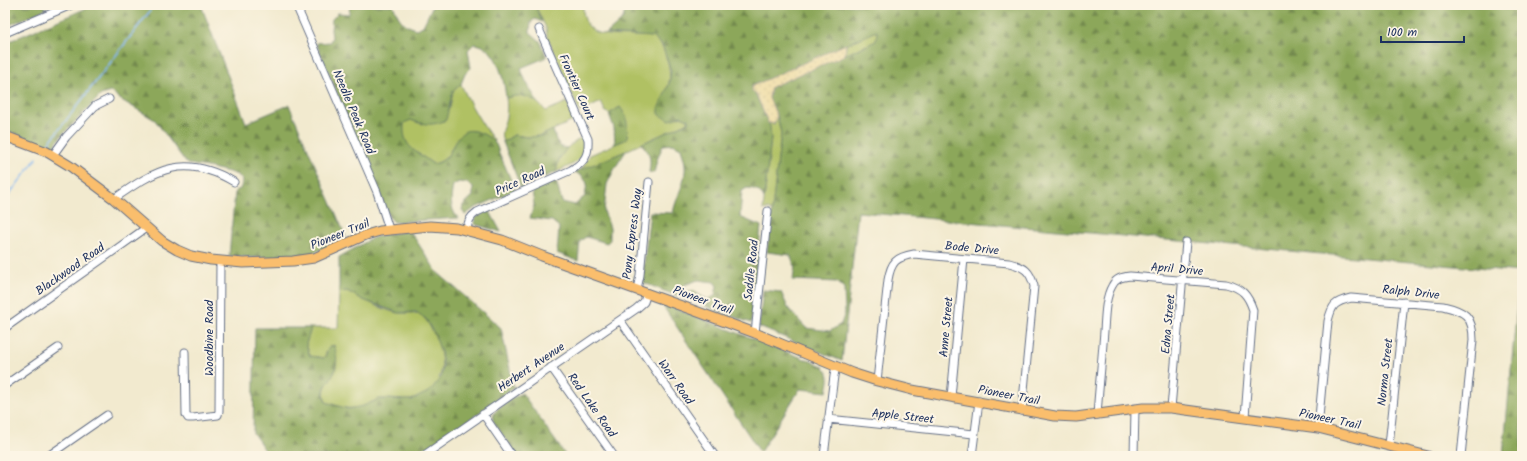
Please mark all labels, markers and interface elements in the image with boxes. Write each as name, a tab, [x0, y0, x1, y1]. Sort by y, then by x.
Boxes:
scale bar	[1381, 18, 1464, 44]
text: 100 m	[1387, 23, 1418, 42]
street label: Frontier Court	[553, 51, 600, 124]
street label: Needle Peak Road	[327, 67, 380, 158]
street label: Price Road	[492, 162, 549, 201]
street label: Pony Express Way	[617, 187, 648, 281]
street label: Pioneer Trail	[308, 214, 373, 255]
street label: Bode Drive	[944, 237, 1000, 260]
street label: Blackwood Road	[32, 238, 110, 300]
street label: Saddle Road	[739, 238, 764, 301]
street label: April Drive	[1150, 258, 1205, 281]
street label: Ralph Drive	[1381, 280, 1441, 305]
street label: Pioneer Trail	[670, 281, 736, 320]
street label: Edna Street	[1156, 293, 1181, 355]
street label: Anne Street	[934, 296, 959, 358]
street label: Woodbine Road	[200, 299, 219, 376]
street label: Herbert Avenue	[494, 337, 569, 397]
street label: Norma Street	[1372, 337, 1399, 407]
street label: Warr Road	[653, 356, 699, 410]
street label: Red Lake Road	[562, 369, 622, 442]
street label: Pioneer Trail	[976, 380, 1042, 411]
street label: Apple Street	[871, 404, 935, 429]
street label: Pioneer Trail	[1297, 404, 1363, 435]

